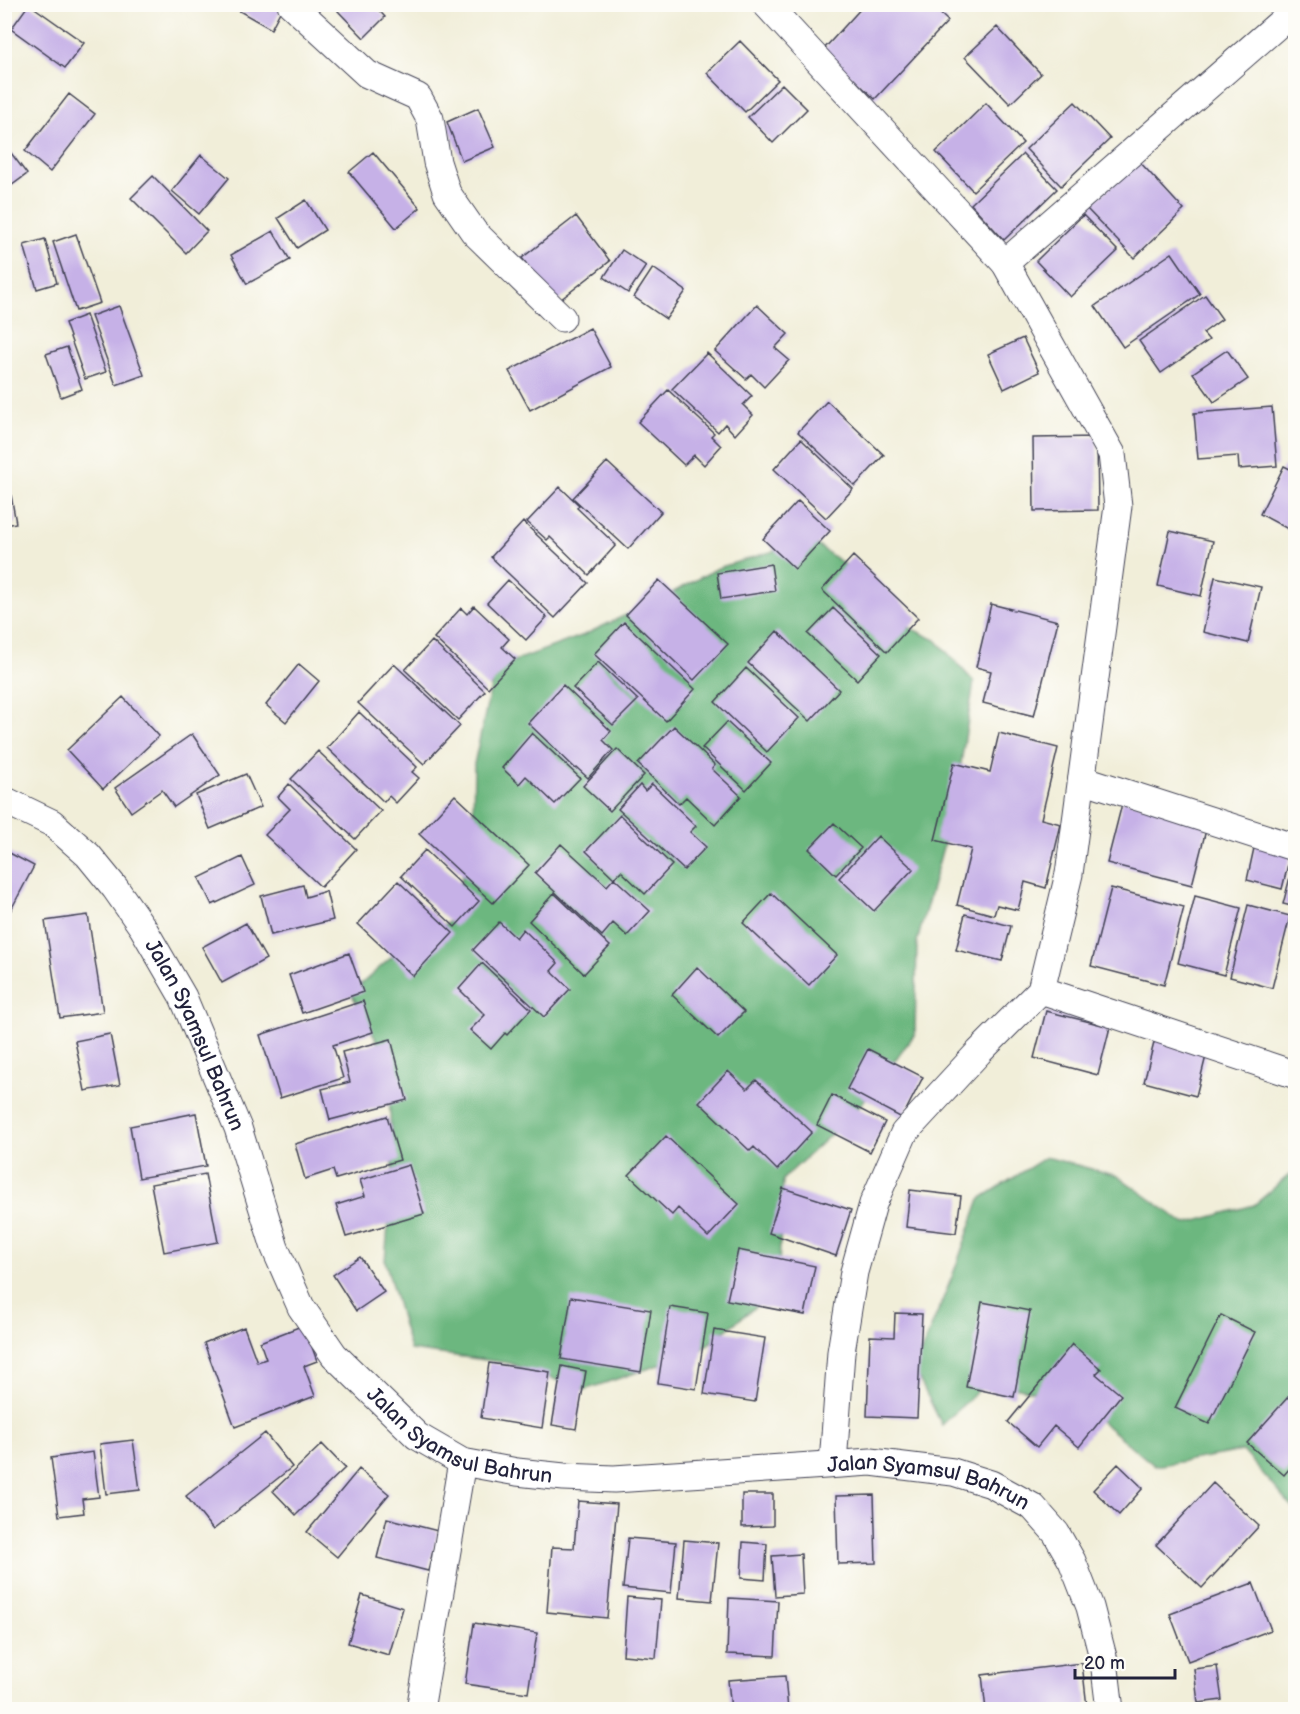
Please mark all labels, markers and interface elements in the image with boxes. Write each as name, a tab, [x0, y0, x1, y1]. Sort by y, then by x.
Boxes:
street label: Jalan Syamsul Bahrun	[140, 935, 250, 1134]
street label: Jalan Syamsul Bahrun	[362, 1382, 554, 1488]
street label: Jalan Syamsul Bahrun	[826, 1449, 1034, 1515]
scale bar	[1075, 1642, 1176, 1680]
text: 20 m	[1084, 1653, 1125, 1674]

